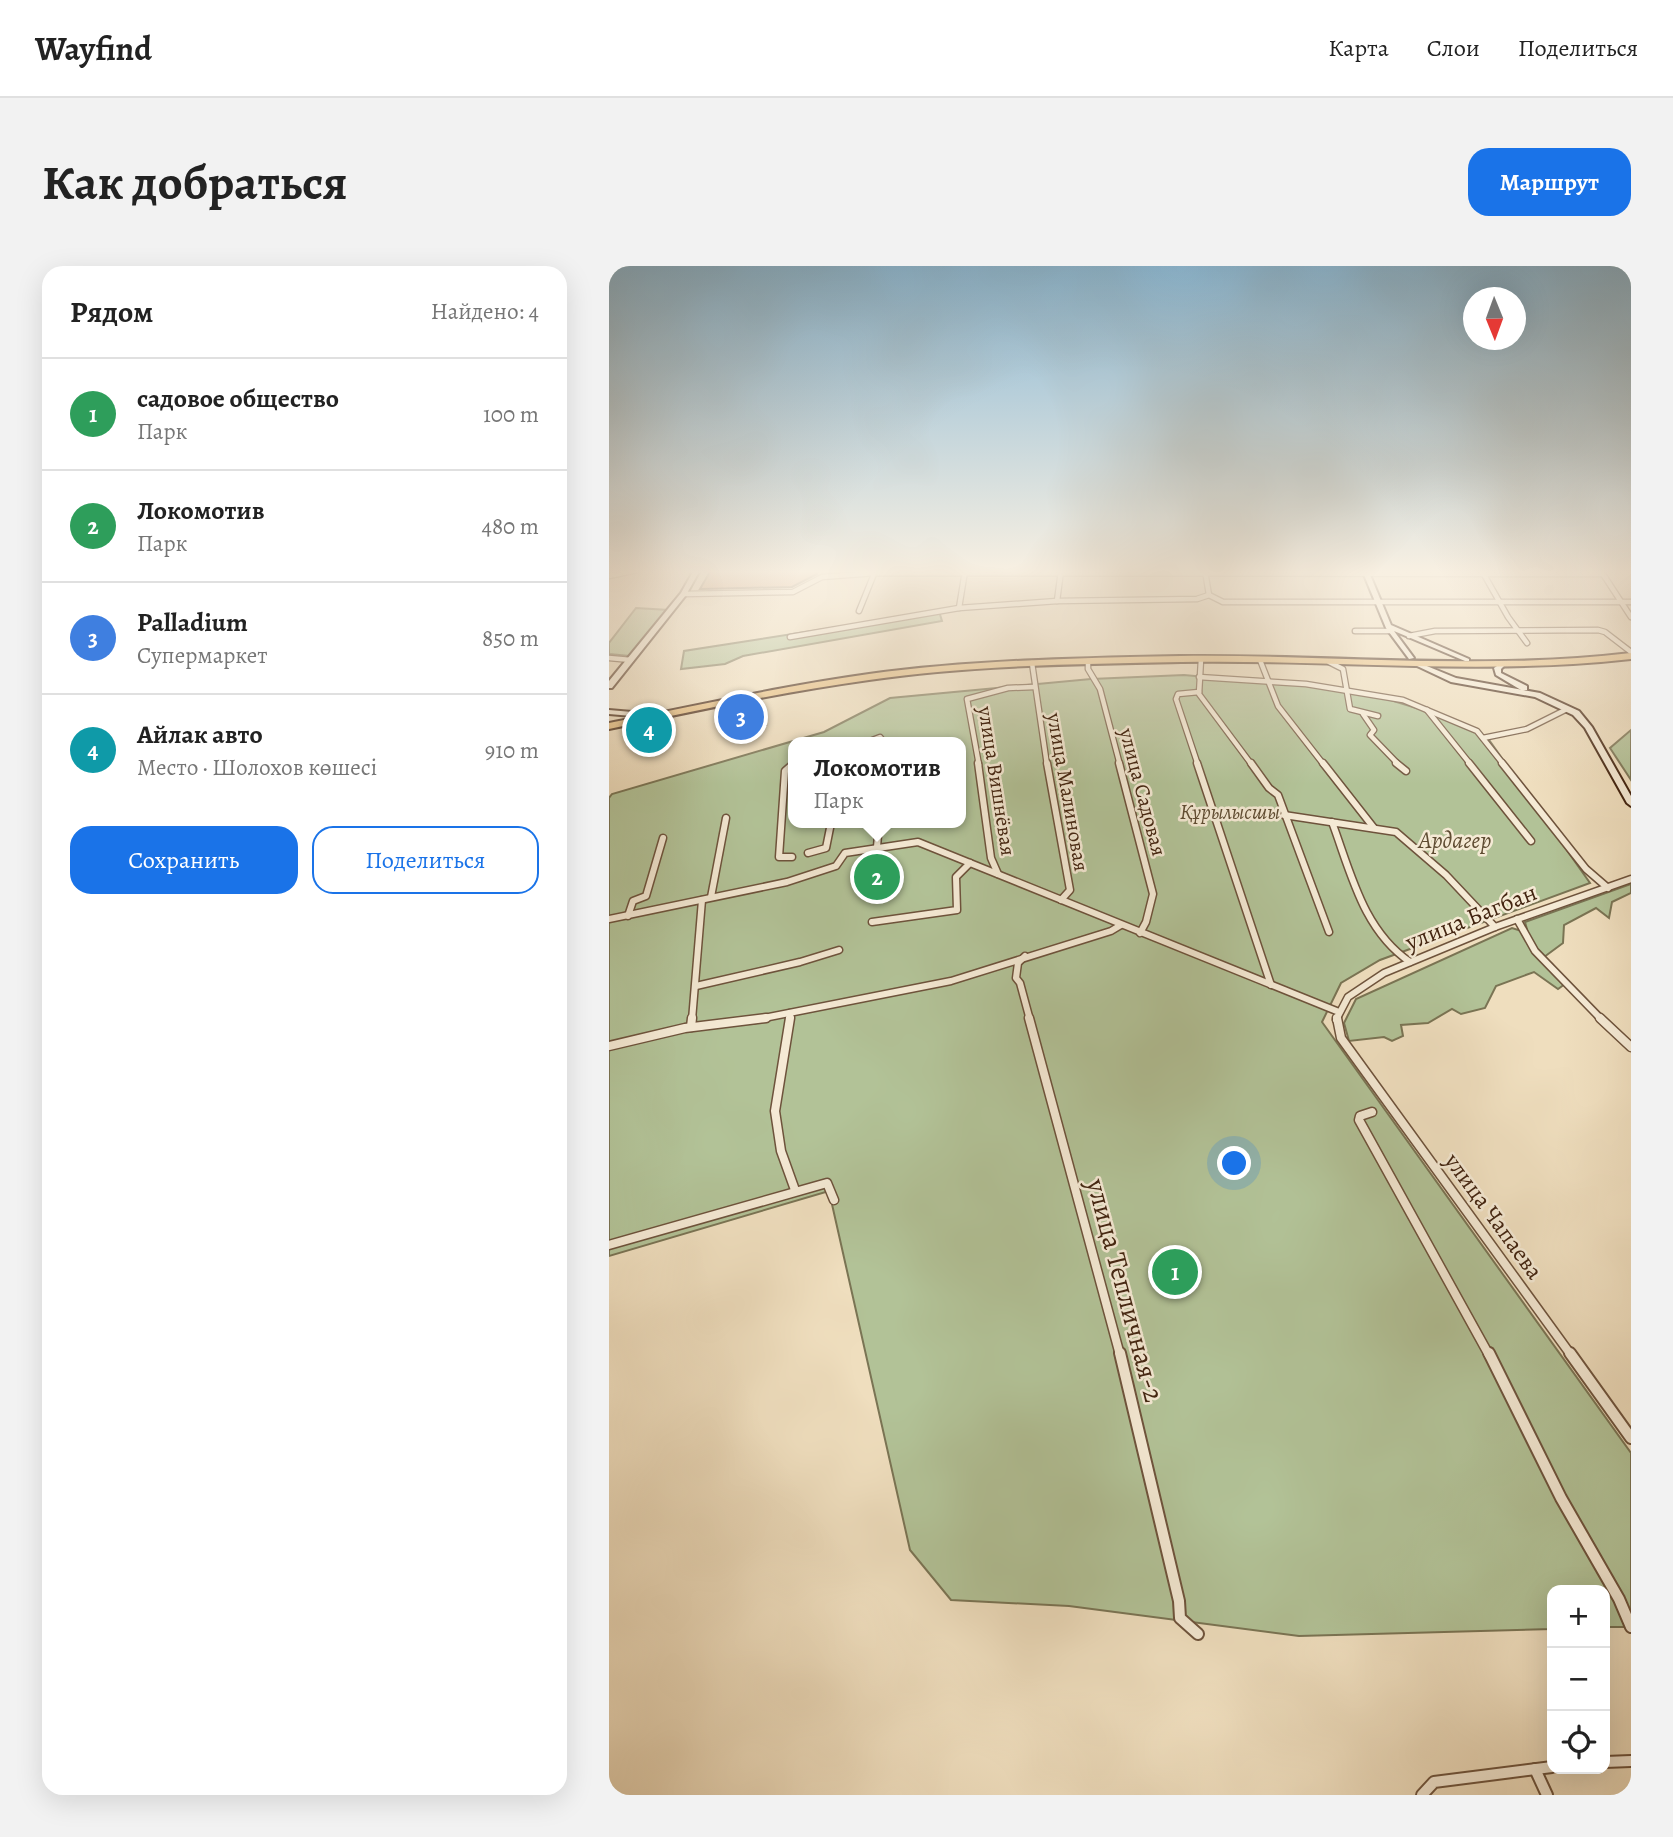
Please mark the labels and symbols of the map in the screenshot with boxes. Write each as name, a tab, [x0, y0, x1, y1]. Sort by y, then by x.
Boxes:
north arrow	[1463, 287, 1526, 350]
pin: 3	[718, 691, 764, 743]
street label: улица Вишнёвая	[971, 703, 1023, 858]
pin: 4	[626, 704, 672, 756]
street label: улица Малиновая	[1040, 710, 1096, 873]
street label: улица Садовая	[1112, 724, 1174, 859]
park label: Құрылысшы	[1180, 798, 1280, 826]
park label: Ардагер	[1417, 824, 1491, 856]
pin: 2	[854, 851, 900, 903]
street label: улица Багбан	[1400, 876, 1541, 958]
street label: улица Чапаева	[1437, 1145, 1551, 1286]
your location	[1217, 1146, 1251, 1180]
street label: улица Тепличная-2	[1077, 1173, 1173, 1406]
pin: 1	[1152, 1246, 1198, 1298]

